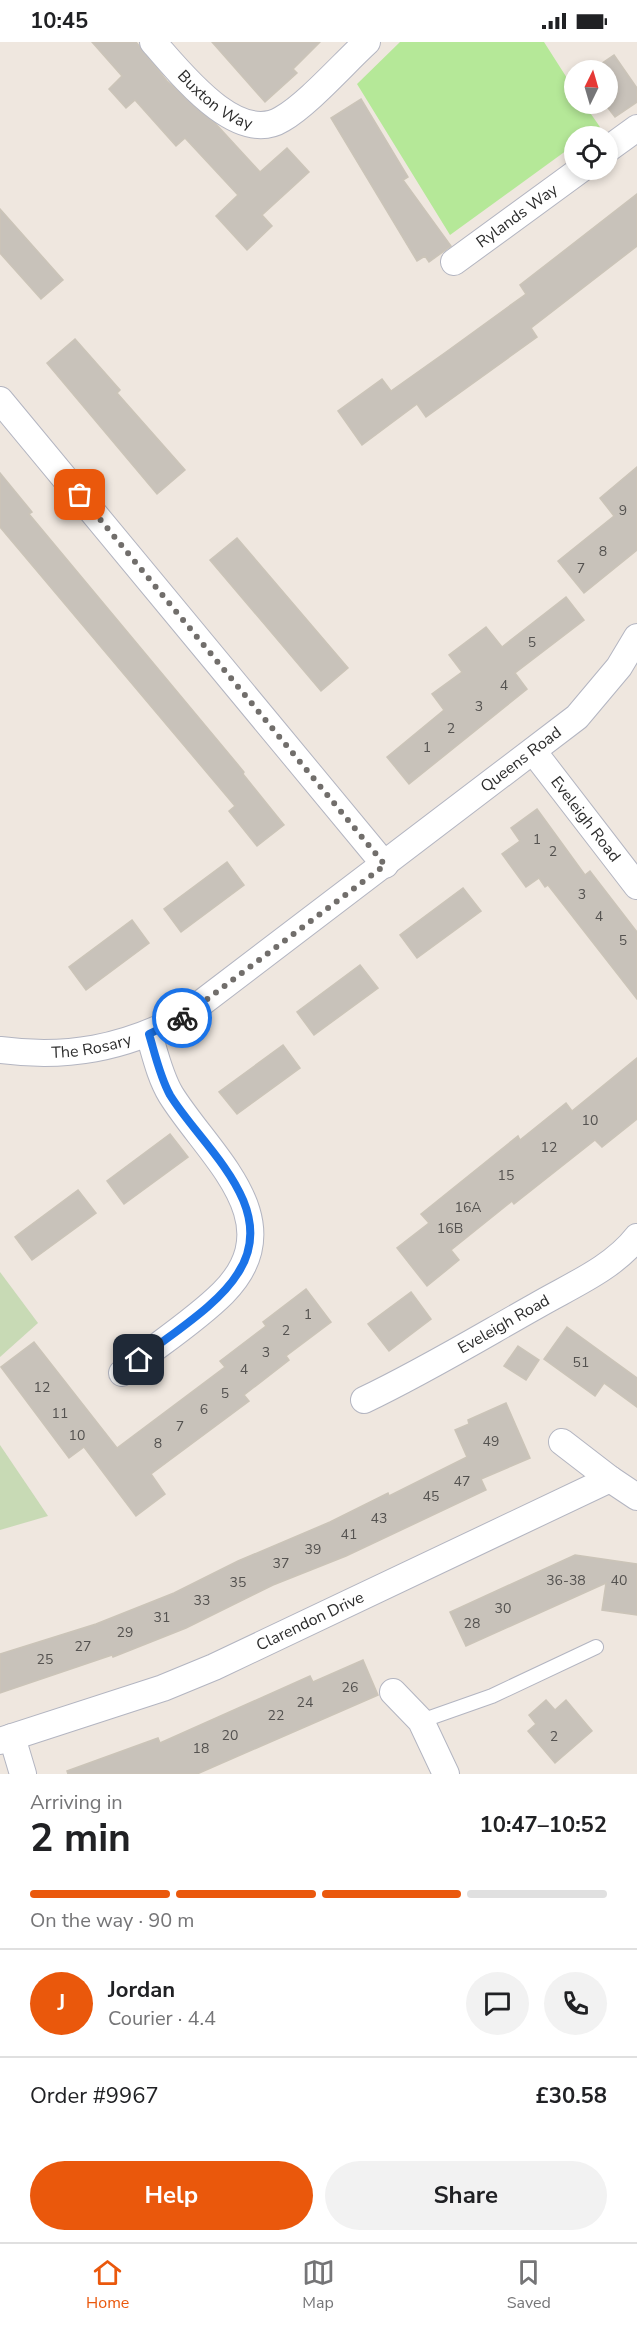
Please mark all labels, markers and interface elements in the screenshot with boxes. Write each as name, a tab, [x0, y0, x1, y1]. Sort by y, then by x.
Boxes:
text: 10:45	[30, 6, 88, 36]
north arrow	[564, 60, 618, 114]
map controls	[564, 60, 618, 180]
street label: Buxton Way	[172, 65, 256, 135]
button: locate	[564, 126, 618, 180]
street label: Rylands Way	[472, 178, 563, 253]
pin	[54, 469, 105, 520]
icon: bag	[63, 478, 96, 511]
house number: 9	[619, 501, 627, 520]
house number: 8	[599, 542, 607, 561]
house number: 7	[577, 559, 585, 578]
house number: 5	[528, 633, 536, 652]
house number: 4	[500, 676, 508, 695]
house number: 3	[475, 697, 483, 716]
house number: 2	[447, 719, 455, 738]
street label: Queens Road	[476, 722, 566, 798]
house number: 1	[423, 738, 431, 757]
street label: Eveleigh Road	[545, 772, 625, 866]
house number: 1	[533, 830, 541, 849]
house number: 2	[549, 842, 557, 861]
house number: 3	[578, 885, 586, 904]
house number: 4	[595, 907, 603, 926]
house number: 5	[619, 931, 627, 950]
courier	[152, 988, 212, 1048]
icon: bike	[166, 1002, 199, 1035]
street label: The Rosary	[51, 1028, 135, 1064]
house number: 10	[582, 1111, 598, 1130]
house number: 12	[541, 1138, 557, 1157]
house number: 15	[498, 1166, 514, 1185]
house number: 16A	[454, 1198, 482, 1217]
house number: 16B	[437, 1219, 463, 1238]
street label: Eveleigh Road	[454, 1289, 554, 1359]
house number: 1	[304, 1305, 312, 1324]
house number: 2	[282, 1321, 290, 1340]
pin	[113, 1334, 164, 1385]
icon: home	[122, 1343, 155, 1376]
house number: 3	[262, 1343, 270, 1362]
house number: 51	[573, 1353, 589, 1372]
house number: 4	[240, 1360, 248, 1379]
house number: 12	[34, 1378, 50, 1397]
house number: 5	[221, 1384, 229, 1403]
house number: 6	[200, 1400, 208, 1419]
house number: 11	[52, 1404, 68, 1423]
house number: 7	[176, 1417, 184, 1436]
house number: 10	[69, 1426, 85, 1445]
house number: 49	[483, 1432, 499, 1451]
house number: 8	[154, 1434, 162, 1453]
house number: 47	[454, 1472, 470, 1491]
house number: 45	[423, 1487, 439, 1506]
house number: 43	[371, 1509, 387, 1528]
house number: 41	[341, 1525, 357, 1544]
house number: 39	[305, 1540, 321, 1559]
house number: 37	[273, 1554, 289, 1573]
house number: 36-38	[546, 1571, 586, 1590]
house number: 40	[611, 1571, 627, 1590]
house number: 35	[230, 1573, 246, 1592]
street label: Clarendon Drive	[253, 1586, 368, 1656]
house number: 33	[194, 1591, 210, 1610]
house number: 30	[495, 1599, 511, 1618]
house number: 31	[154, 1608, 170, 1627]
house number: 28	[464, 1614, 480, 1633]
house number: 29	[117, 1623, 133, 1642]
house number: 27	[75, 1637, 91, 1656]
house number: 25	[37, 1650, 53, 1669]
house number: 26	[342, 1678, 358, 1697]
house number: 24	[297, 1693, 313, 1712]
house number: 22	[268, 1706, 284, 1725]
house number: 20	[222, 1726, 238, 1745]
house number: 2	[550, 1727, 558, 1746]
house number: 18	[193, 1739, 209, 1758]
text: Arriving in	[30, 1789, 123, 1816]
text: 10:47–10:52	[479, 1810, 607, 1840]
text: 2 min	[30, 1812, 131, 1865]
text: On the way · 90 m	[30, 1907, 194, 1934]
button: chat	[466, 1972, 529, 2035]
button: phone	[544, 1972, 607, 2035]
text: Jordan	[108, 1975, 175, 2005]
text: J	[58, 1988, 65, 2018]
text: Courier · 4.4	[108, 2005, 216, 2032]
text: Order #9967	[30, 2081, 159, 2111]
text: £30.58	[536, 2081, 607, 2111]
button: Help	[30, 2161, 313, 2230]
button: Share	[325, 2161, 607, 2230]
tab: Home	[86, 2256, 129, 2314]
tab: Map	[302, 2256, 335, 2314]
tab: Saved	[507, 2256, 551, 2314]

